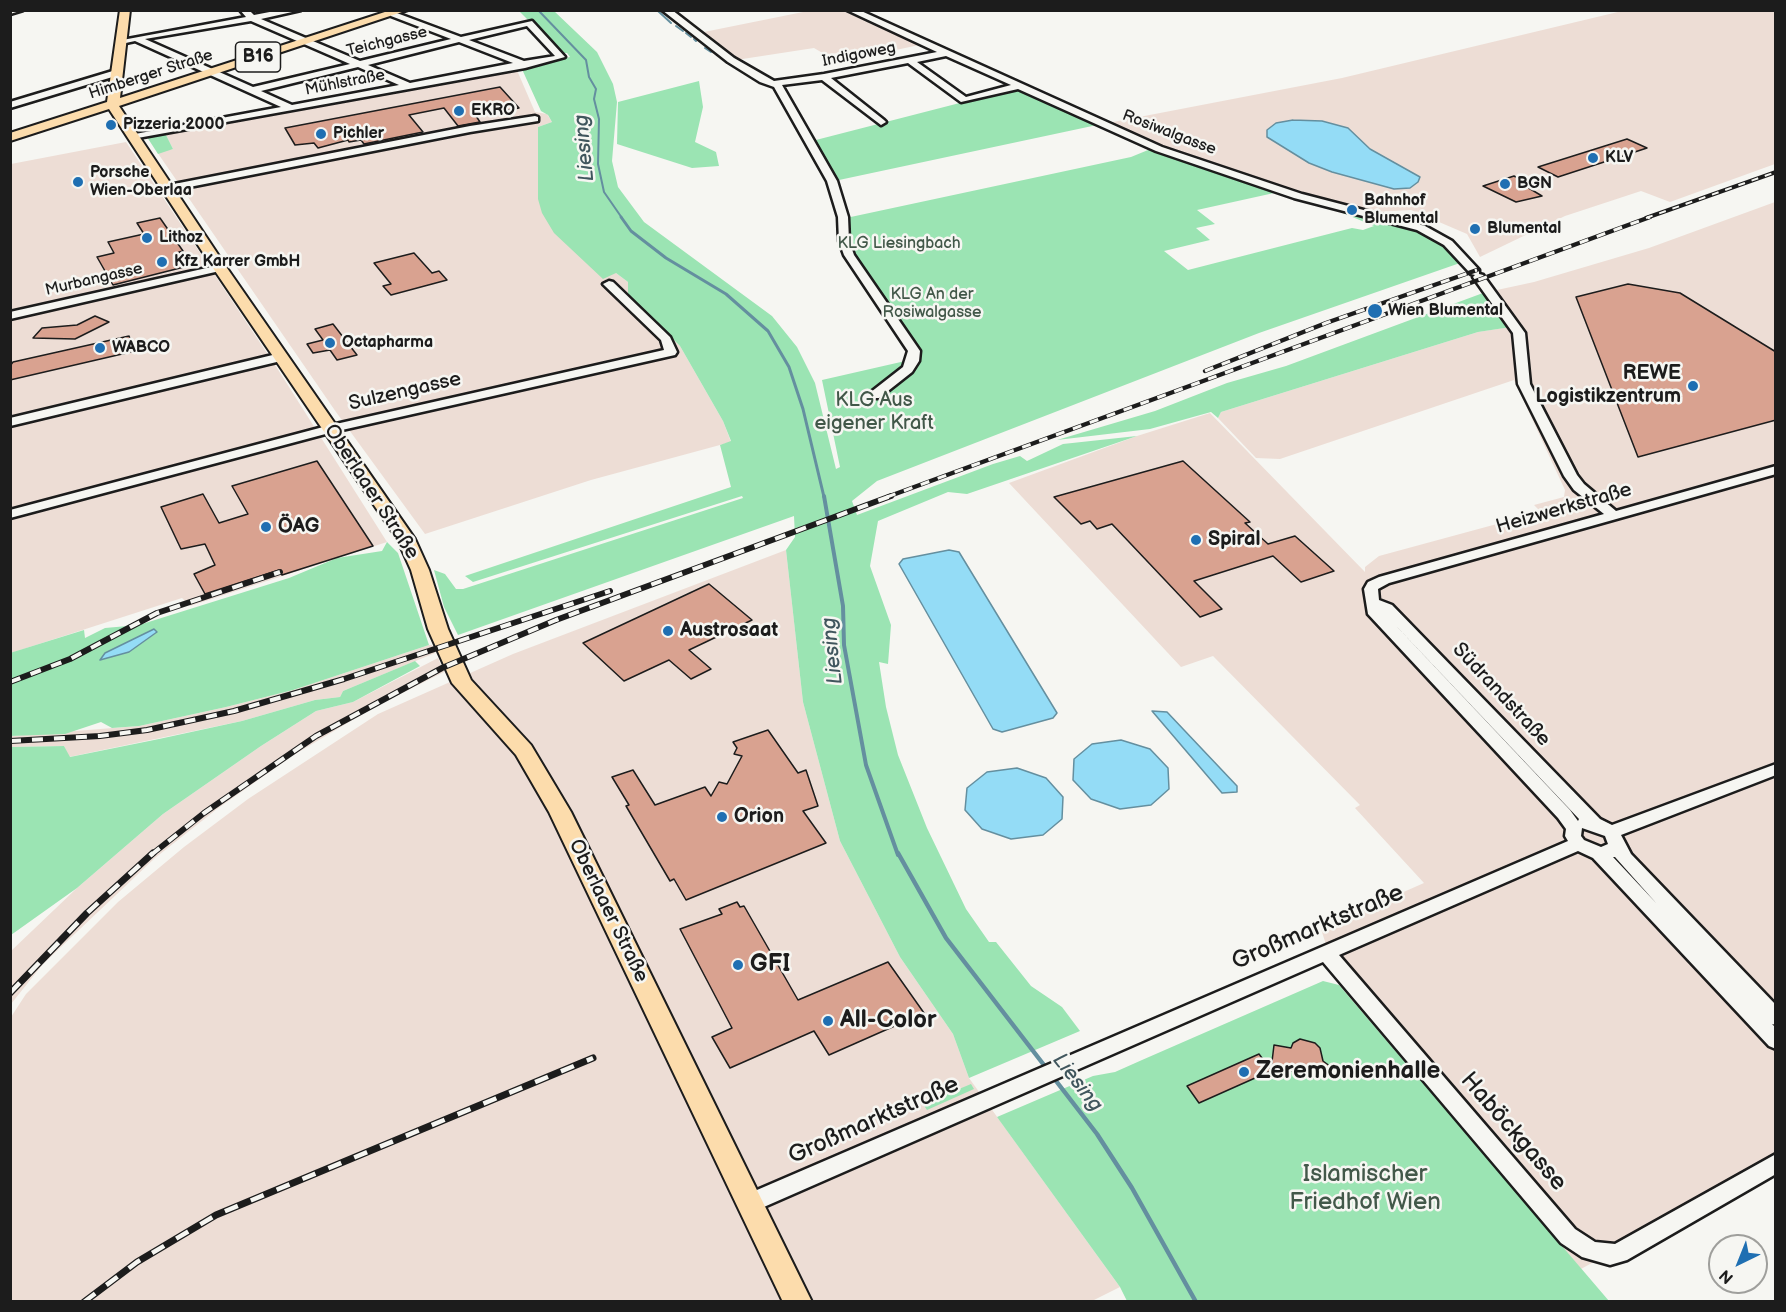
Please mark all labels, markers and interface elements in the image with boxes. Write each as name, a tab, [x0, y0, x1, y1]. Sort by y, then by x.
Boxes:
street label: Teichgasse	[345, 23, 429, 61]
street label: Indigoweg	[821, 38, 897, 72]
road number: B16	[236, 42, 280, 72]
street label: Himberger Straße	[87, 46, 215, 104]
street label: Mühlstraße	[303, 66, 387, 100]
place label: EKRO	[471, 101, 515, 121]
marker: EKRO	[452, 104, 466, 118]
street label: Rosiwalgasse	[1119, 106, 1219, 160]
water label: Liesing	[570, 113, 600, 183]
place label: Pizzeria 2000	[123, 115, 224, 135]
marker: Pizzeria 2000	[104, 118, 118, 132]
place label: Pichler	[333, 124, 384, 144]
marker: Pichler	[314, 127, 328, 141]
place label: KLV	[1605, 148, 1633, 168]
marker: KLV	[1586, 151, 1600, 165]
place label: Porsche Wien-Oberlaa	[90, 163, 192, 201]
place label: BGN	[1517, 174, 1552, 194]
marker: Porsche Wien-Oberlaa	[71, 175, 85, 189]
marker: BGN	[1498, 177, 1512, 191]
place label: Bahnhof Blumental	[1364, 191, 1438, 229]
marker: Bahnhof Blumental	[1345, 203, 1359, 217]
place label: Blumental	[1487, 219, 1561, 239]
marker: Blumental	[1468, 222, 1482, 236]
place label: Lithoz	[159, 228, 203, 248]
marker: Lithoz	[140, 231, 154, 245]
park label: KLG Liesingbach	[837, 234, 961, 254]
place label: Kfz Karrer GmbH	[174, 252, 300, 272]
marker: Kfz Karrer GmbH	[155, 255, 169, 269]
street label: Murbangasse	[43, 259, 145, 301]
park label: KLG An der Rosiwalgasse	[883, 285, 981, 323]
place label: Wien Blumental	[1388, 301, 1503, 321]
marker: Wien Blumental	[1366, 302, 1384, 320]
place label: Octapharma	[342, 333, 433, 353]
marker: Octapharma	[323, 336, 337, 350]
place label: WABCO	[112, 338, 170, 358]
marker: WABCO	[93, 341, 107, 355]
place label: REWE Logistikzentrum	[1535, 362, 1681, 409]
street label: Sulzengasse	[346, 367, 464, 417]
marker: REWE Logistikzentrum	[1686, 379, 1700, 393]
park label: KLG Aus eigener Kraft	[814, 389, 934, 436]
street label: Oberlaaer Straße	[318, 420, 424, 564]
street label: Heizwerkstraße	[1493, 478, 1635, 540]
place label: ÖAG	[278, 515, 319, 539]
marker: ÖAG	[259, 520, 273, 534]
place label: Spiral	[1208, 528, 1261, 552]
marker: Spiral	[1189, 533, 1203, 547]
water label: Liesing	[817, 616, 849, 686]
place label: Austrosaat	[680, 619, 778, 643]
marker: Austrosaat	[661, 624, 675, 638]
street label: Südrandstraße	[1447, 638, 1555, 752]
place label: Orion	[734, 805, 784, 829]
marker: Orion	[715, 810, 729, 824]
street label: Oberlaaer Straße	[563, 835, 653, 987]
street label: Großmarktstraße	[1228, 879, 1408, 977]
place label: GFI	[750, 951, 790, 979]
marker: GFI	[731, 958, 745, 972]
place label: All-Color	[840, 1007, 937, 1035]
marker: All-Color	[821, 1014, 835, 1028]
water label: Liesing	[1046, 1049, 1108, 1117]
place label: Zeremonienhalle	[1256, 1058, 1440, 1086]
marker: Zeremonienhalle	[1237, 1065, 1251, 1079]
street label: Haböckgasse	[1454, 1067, 1572, 1197]
street label: Großmarktstraße	[784, 1071, 964, 1171]
park label: Islamischer Friedhof Wien	[1289, 1161, 1441, 1217]
north arrow	[1708, 1234, 1768, 1294]
text: N	[1716, 1265, 1738, 1287]

